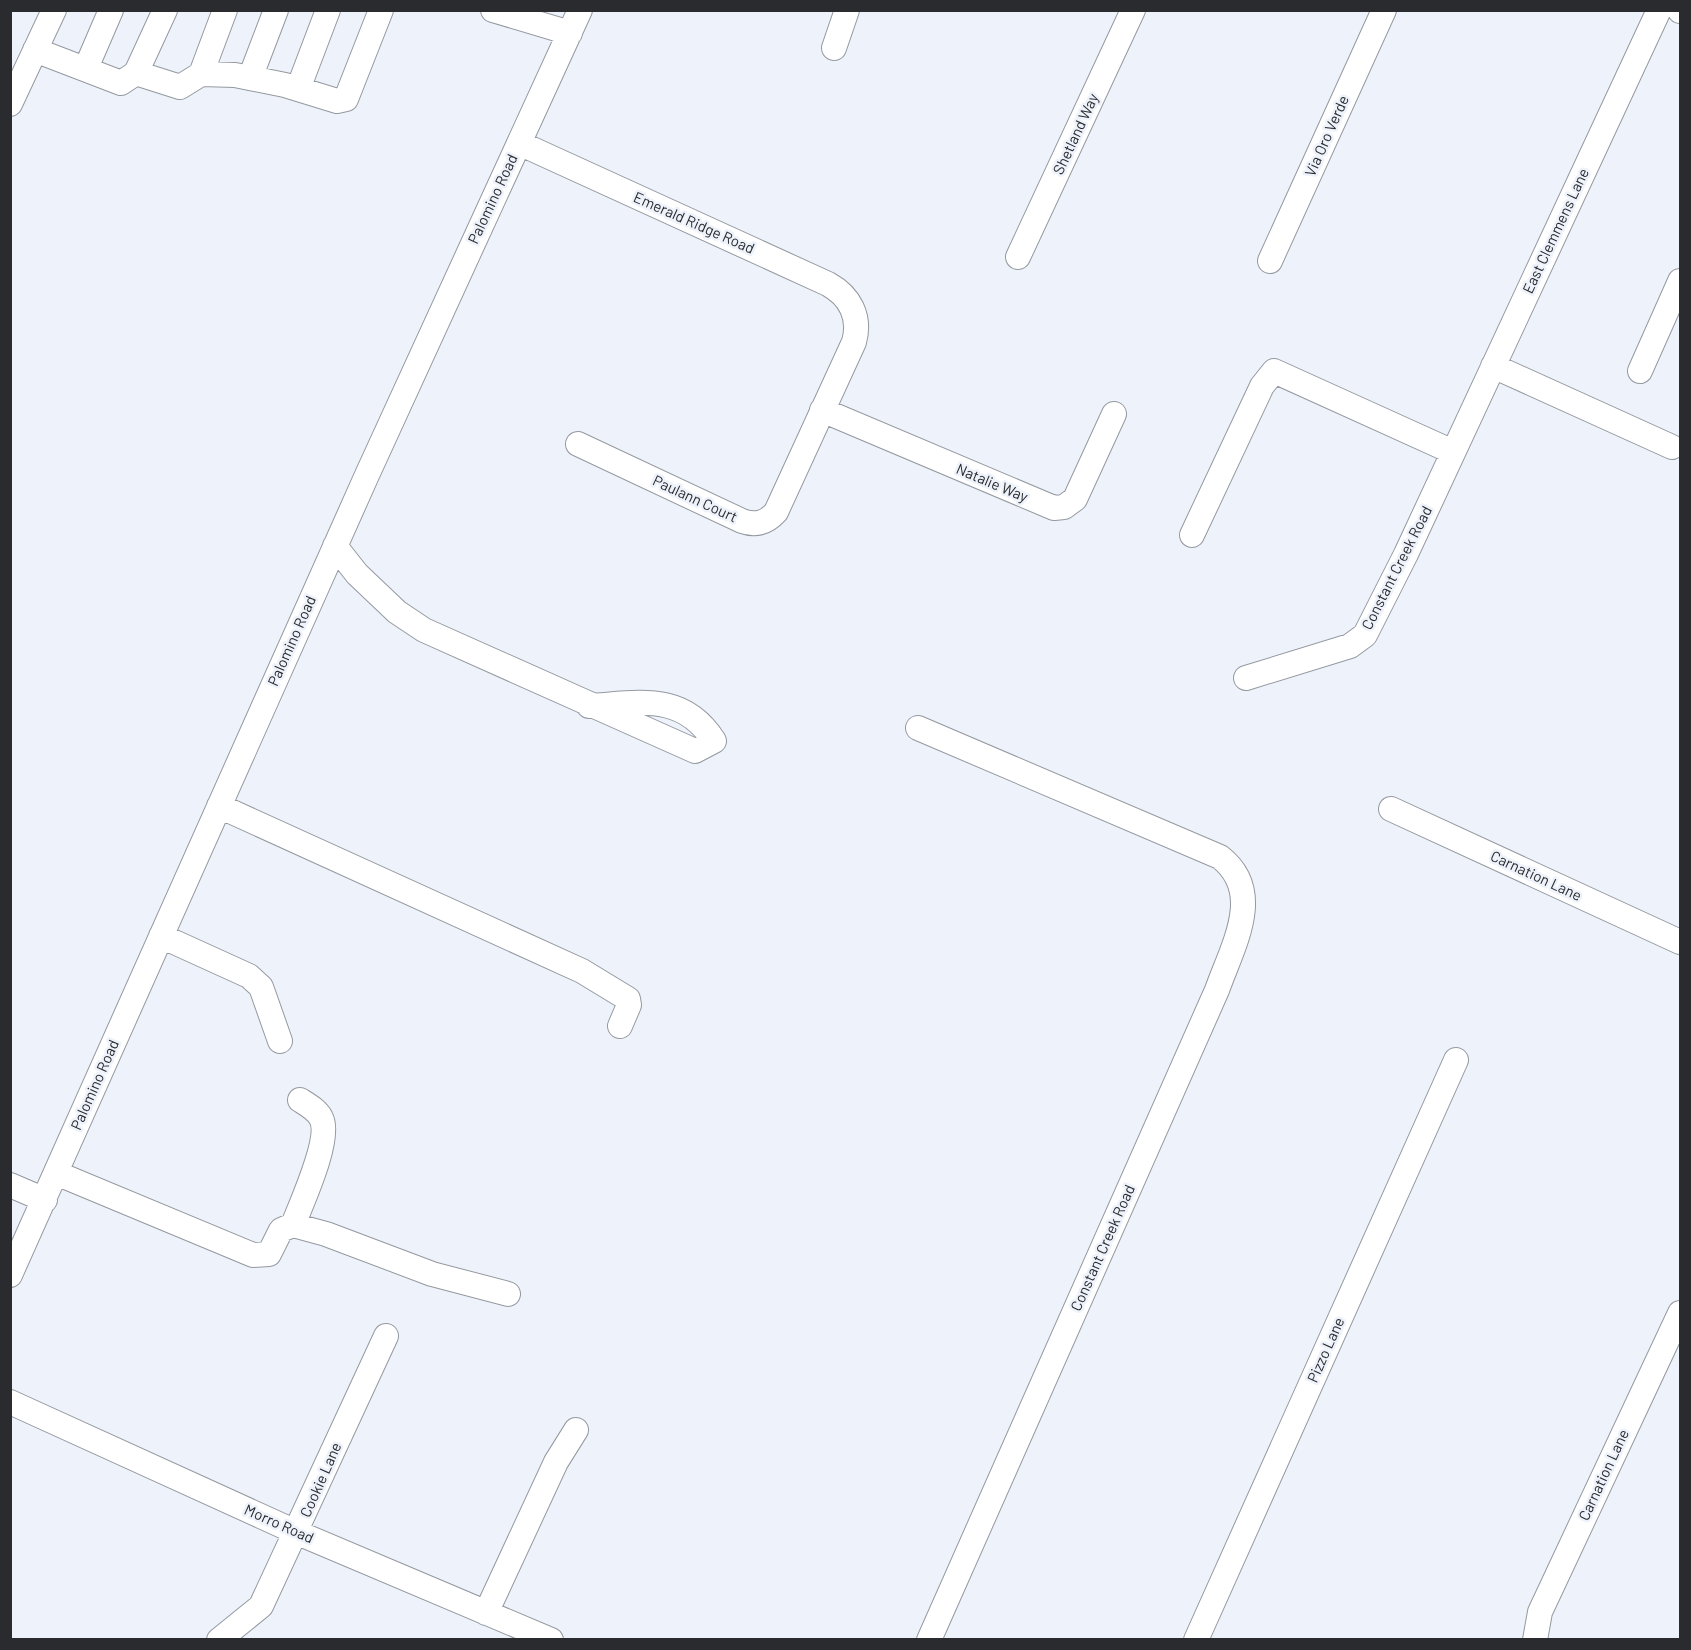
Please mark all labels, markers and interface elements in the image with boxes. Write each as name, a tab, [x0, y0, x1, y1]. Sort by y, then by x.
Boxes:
street label: Shetland Way	[1048, 90, 1102, 177]
street label: Via Oro Verde	[1300, 92, 1352, 179]
street label: Palomino Road	[464, 151, 521, 246]
street label: East Clemmens Lane	[1518, 165, 1592, 296]
street label: Emerald Ridge Road	[631, 187, 758, 257]
street label: Natalie Way	[954, 459, 1031, 505]
street label: Paulann Court	[650, 471, 741, 526]
street label: Constant Creek Road	[1357, 503, 1435, 632]
street label: Palomino Road	[263, 593, 319, 688]
street label: Carnation Lane	[1488, 846, 1585, 904]
street label: Palomino Road	[66, 1037, 122, 1132]
street label: Constant Creek Road	[1066, 1182, 1138, 1314]
street label: Pizzo Lane	[1303, 1314, 1347, 1385]
street label: Carnation Lane	[1574, 1426, 1632, 1523]
street label: Cookie Lane	[296, 1439, 345, 1520]
street label: Morro Road	[242, 1500, 317, 1546]

